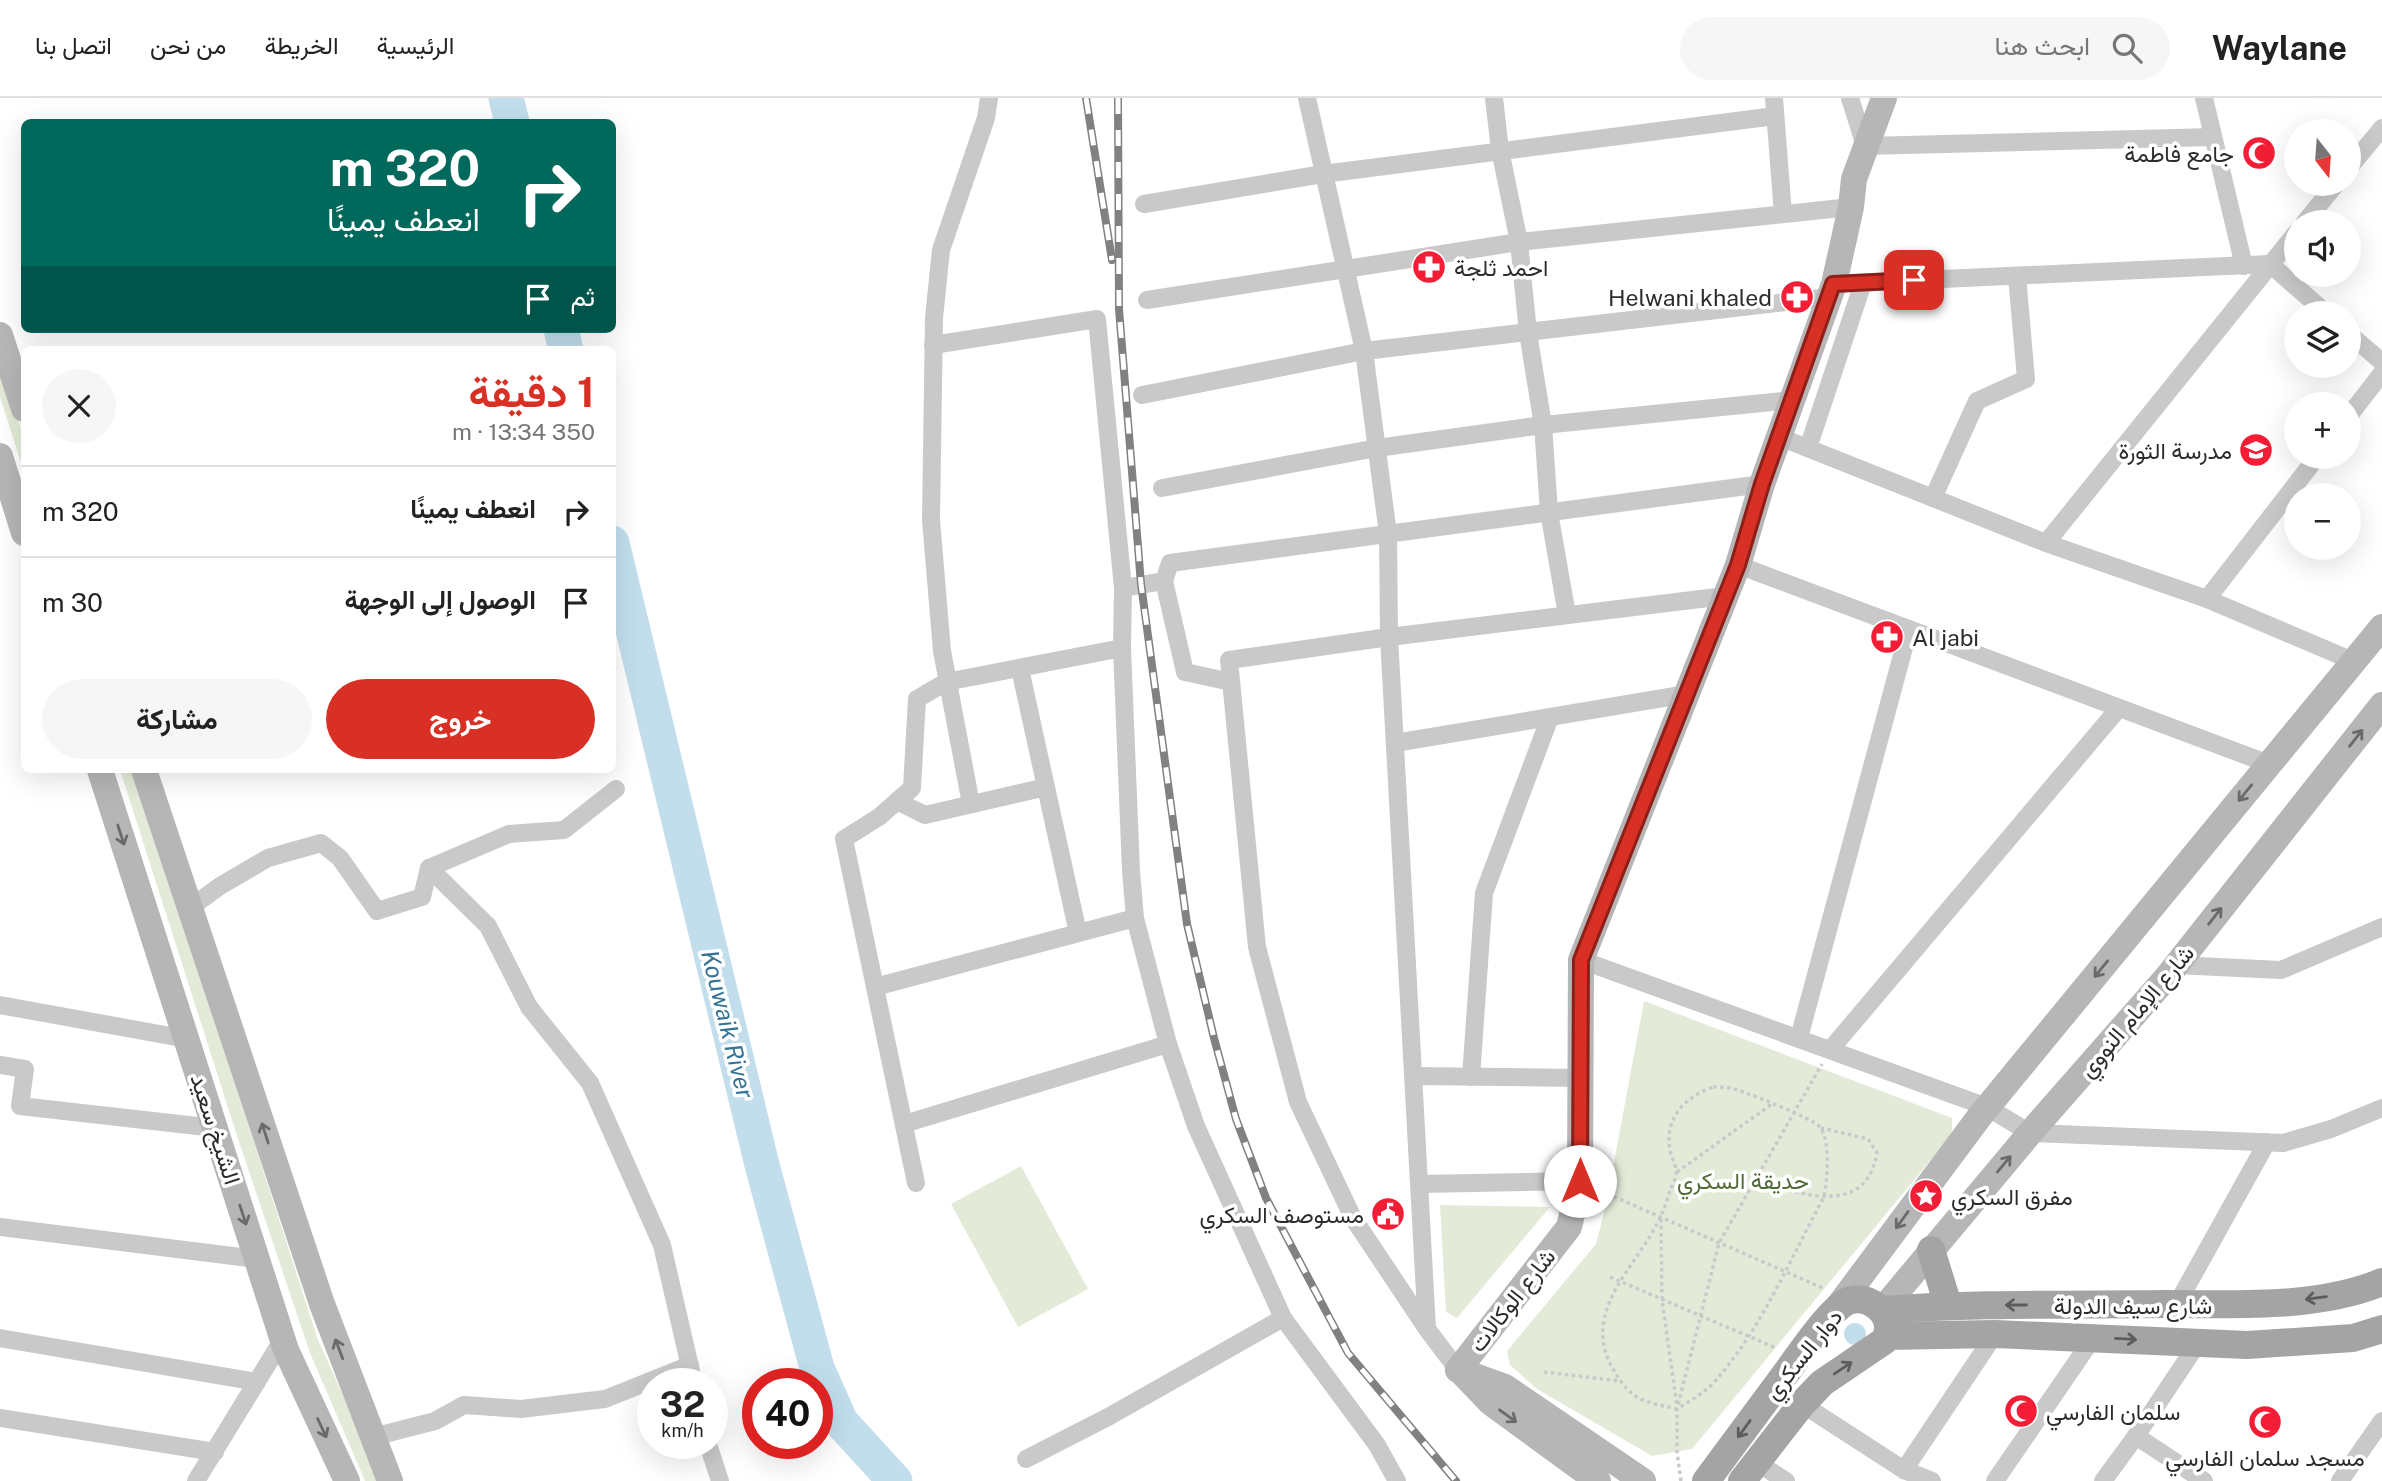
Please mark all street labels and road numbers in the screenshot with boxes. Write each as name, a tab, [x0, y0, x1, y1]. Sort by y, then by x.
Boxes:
street label: شارع الإمام النووي	[2073, 939, 2204, 1086]
street label: الشيخ سعيد	[183, 1070, 246, 1188]
street label: شارع الوكالات	[1463, 1243, 1563, 1359]
street label: شارع سيف الدولة	[2054, 1292, 2212, 1322]
street label: دوار السكري	[1758, 1303, 1852, 1408]

